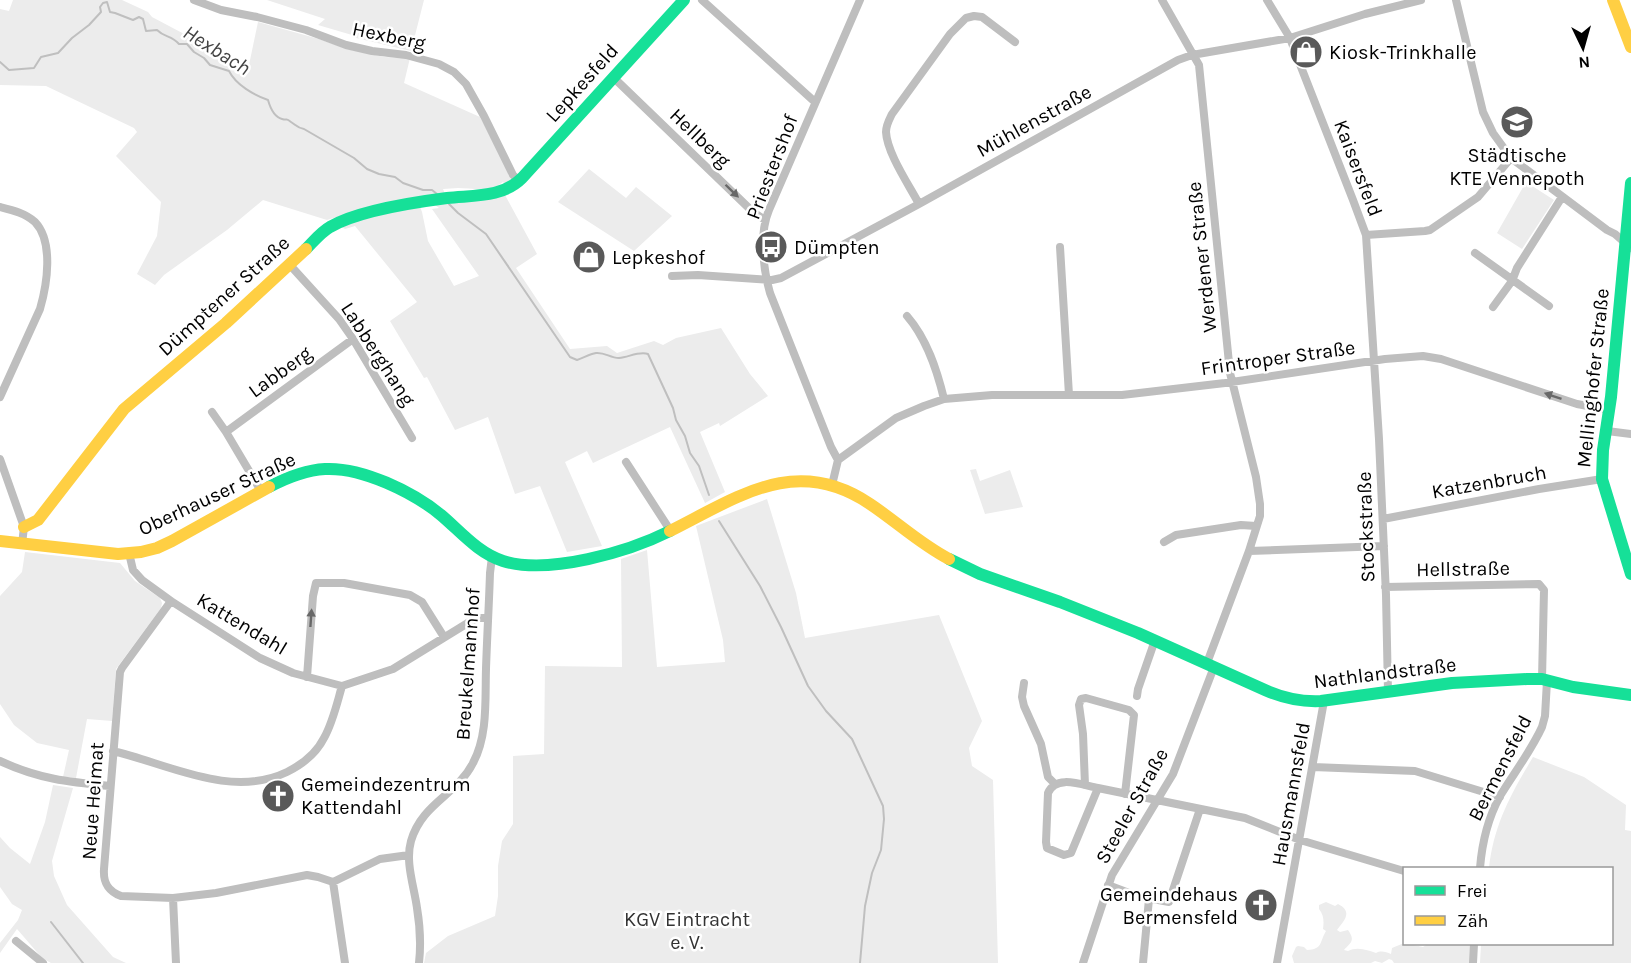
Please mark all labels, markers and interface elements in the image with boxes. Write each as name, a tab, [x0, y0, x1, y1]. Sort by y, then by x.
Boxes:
street label: Hexberg	[350, 17, 428, 55]
north arrow	[1553, 18, 1613, 78]
water label: Hexbach	[179, 20, 255, 80]
shop icon: Kiosk-Trinkhalle	[1288, 34, 1324, 70]
street label: Lepkesfeld	[541, 39, 623, 127]
place label: Kiosk-Trinkhalle	[1329, 41, 1476, 64]
text: N	[1578, 52, 1591, 72]
street label: Mühlenstraße	[973, 80, 1095, 162]
street label: Hellberg	[665, 104, 735, 172]
school or university icon: Städtische KTE Vennepoth	[1499, 104, 1535, 140]
street label: Priestershof	[741, 111, 803, 223]
street label: Kaisersfeld	[1329, 116, 1387, 220]
place label: Städtische KTE Vennepoth	[1449, 144, 1585, 190]
street label: Werdener Straße	[1183, 180, 1221, 334]
one-way arrow	[724, 184, 738, 198]
bus stop icon: Dümpten	[753, 229, 789, 265]
street label: Dümptener Straße	[154, 231, 294, 361]
place label: Dümpten	[794, 236, 880, 259]
shop icon: Lepkeshof	[571, 239, 607, 275]
place label: Lepkeshof	[612, 246, 705, 269]
street label: Mellinghofer Straße	[1572, 287, 1614, 469]
street label: Labberghang	[336, 298, 420, 410]
street label: Frintroper Straße	[1199, 336, 1357, 380]
street label: Labberg	[244, 341, 316, 403]
one-way arrow	[1544, 391, 1562, 401]
street label: Oberhauser Straße	[135, 448, 299, 540]
street label: Katzenbruch	[1430, 461, 1548, 503]
street label: Stockstraße	[1353, 471, 1379, 583]
street label: Hellstraße	[1416, 557, 1510, 581]
street label: Breukelmannhof	[451, 587, 485, 741]
street label: Kattendahl	[193, 588, 291, 660]
one-way arrow	[306, 609, 316, 628]
street label: Nathlandstraße	[1312, 653, 1458, 693]
street label: Bermensfeld	[1464, 711, 1536, 825]
street label: Hausmannsfeld	[1267, 720, 1315, 868]
street label: Neue Heimat	[77, 741, 109, 861]
street label: Steeler Straße	[1091, 744, 1173, 868]
place label: Gemeindezentrum Kattendahl	[301, 773, 471, 819]
church icon: Gemeindezentrum Kattendahl	[260, 778, 296, 814]
legend	[1403, 867, 1613, 945]
text: Frei	[1457, 880, 1488, 902]
place label: Gemeindehaus Bermensfeld	[1100, 883, 1238, 929]
church icon: Gemeindehaus Bermensfeld	[1243, 887, 1279, 923]
park label: KGV Eintracht e. V.	[624, 908, 750, 954]
text: Zäh	[1457, 910, 1488, 932]

